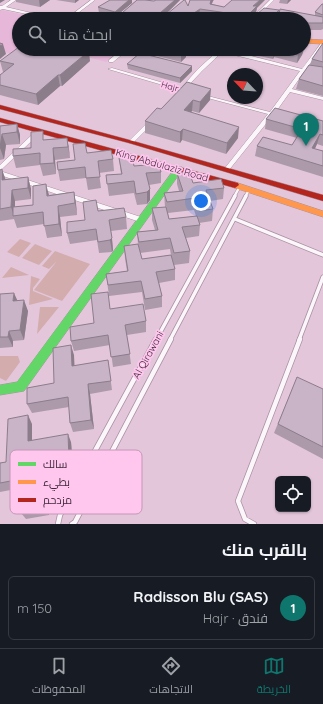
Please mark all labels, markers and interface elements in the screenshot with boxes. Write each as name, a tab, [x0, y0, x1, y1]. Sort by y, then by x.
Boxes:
search box	[12, 12, 311, 56]
icon: search	[26, 23, 48, 45]
text: ابحث هنا	[58, 25, 112, 44]
north arrow	[227, 68, 263, 104]
street label: Hajr	[160, 78, 181, 94]
pin: 1	[293, 113, 319, 146]
street label: King Abdulaziz Road	[114, 146, 210, 184]
your location	[191, 191, 211, 211]
street label: Al Qirawani	[130, 329, 166, 381]
legend	[10, 450, 142, 514]
text: سالك	[43, 457, 67, 471]
text: بطيء	[43, 475, 70, 491]
map controls	[275, 476, 311, 512]
button: locate	[275, 476, 311, 512]
text: مزدحم	[43, 493, 72, 508]
text: بالقرب منك	[222, 539, 307, 560]
text: Radisson Blu (SAS)	[133, 587, 268, 606]
text: 150 m	[17, 600, 52, 616]
text: 1	[290, 600, 296, 616]
text: فندق · Hajr	[203, 610, 268, 626]
tab: المحفوظات	[32, 655, 85, 699]
tab: الاتجاهات	[149, 655, 193, 699]
tab: الخريطة	[257, 655, 291, 699]

